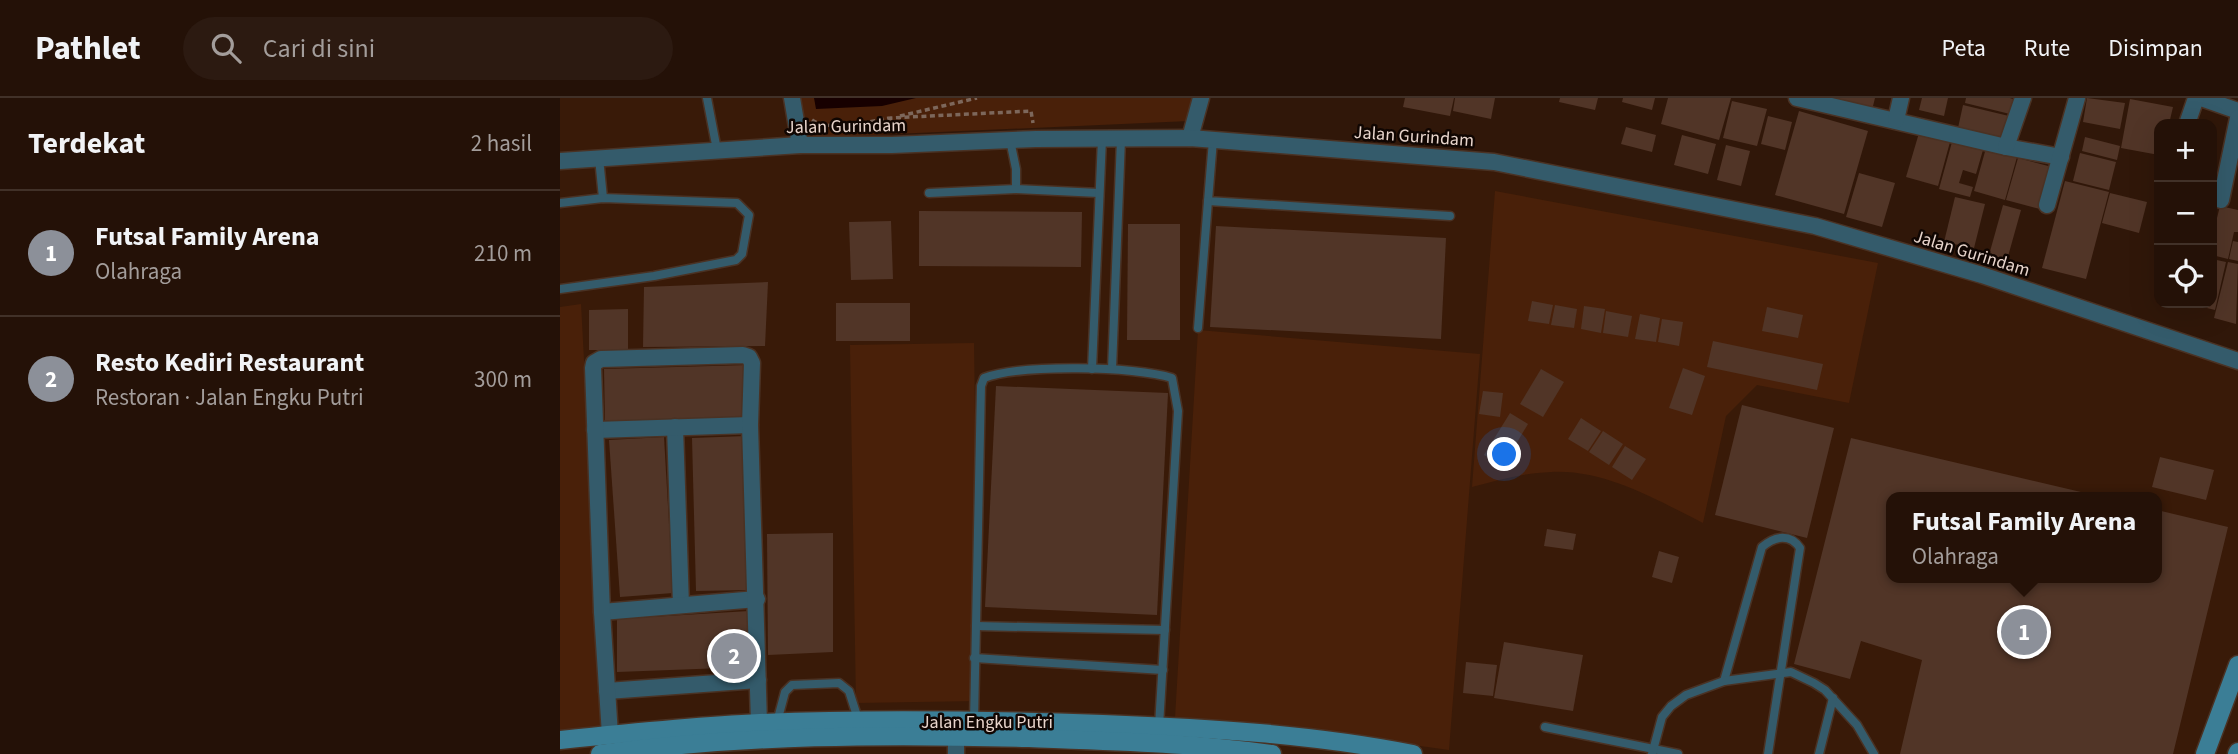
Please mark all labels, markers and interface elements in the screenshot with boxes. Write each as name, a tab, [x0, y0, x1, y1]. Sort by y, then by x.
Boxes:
search box	[183, 17, 673, 80]
text: Pathlet	[35, 25, 141, 72]
icon: search	[207, 29, 245, 67]
text: Cari di sini	[263, 30, 375, 67]
text: Peta	[1941, 31, 1986, 66]
text: Rute	[2024, 31, 2070, 66]
text: Disimpan	[2108, 31, 2203, 66]
street label: Jalan Gurindam	[786, 113, 906, 140]
map controls	[2154, 119, 2217, 308]
button: +	[2154, 119, 2217, 182]
street label: Jalan Gurindam	[1353, 120, 1475, 153]
text: Terdekat	[28, 122, 145, 165]
text: 2 hasil	[471, 127, 532, 160]
button: −	[2154, 182, 2217, 245]
text: Futsal Family Arena	[95, 218, 319, 255]
street label: Jalan Gurindam	[1911, 224, 2033, 283]
text: 1	[45, 237, 57, 270]
text: 210 m	[474, 237, 532, 270]
button: locate	[2154, 245, 2217, 308]
text: Olahraga	[95, 255, 182, 288]
text: Resto Kediri Restaurant	[95, 344, 364, 381]
text: 2	[45, 363, 57, 396]
text: 300 m	[474, 363, 532, 396]
text: Restoran · Jalan Engku Putri	[95, 381, 364, 414]
your location	[1487, 437, 1521, 471]
popup	[1886, 492, 2162, 583]
text: Futsal Family Arena	[1912, 503, 2136, 540]
text: Olahraga	[1912, 540, 1999, 573]
pin: 1	[2001, 606, 2047, 658]
pin: 2	[711, 630, 757, 682]
street label: Jalan Engku Putri	[921, 710, 1053, 735]

